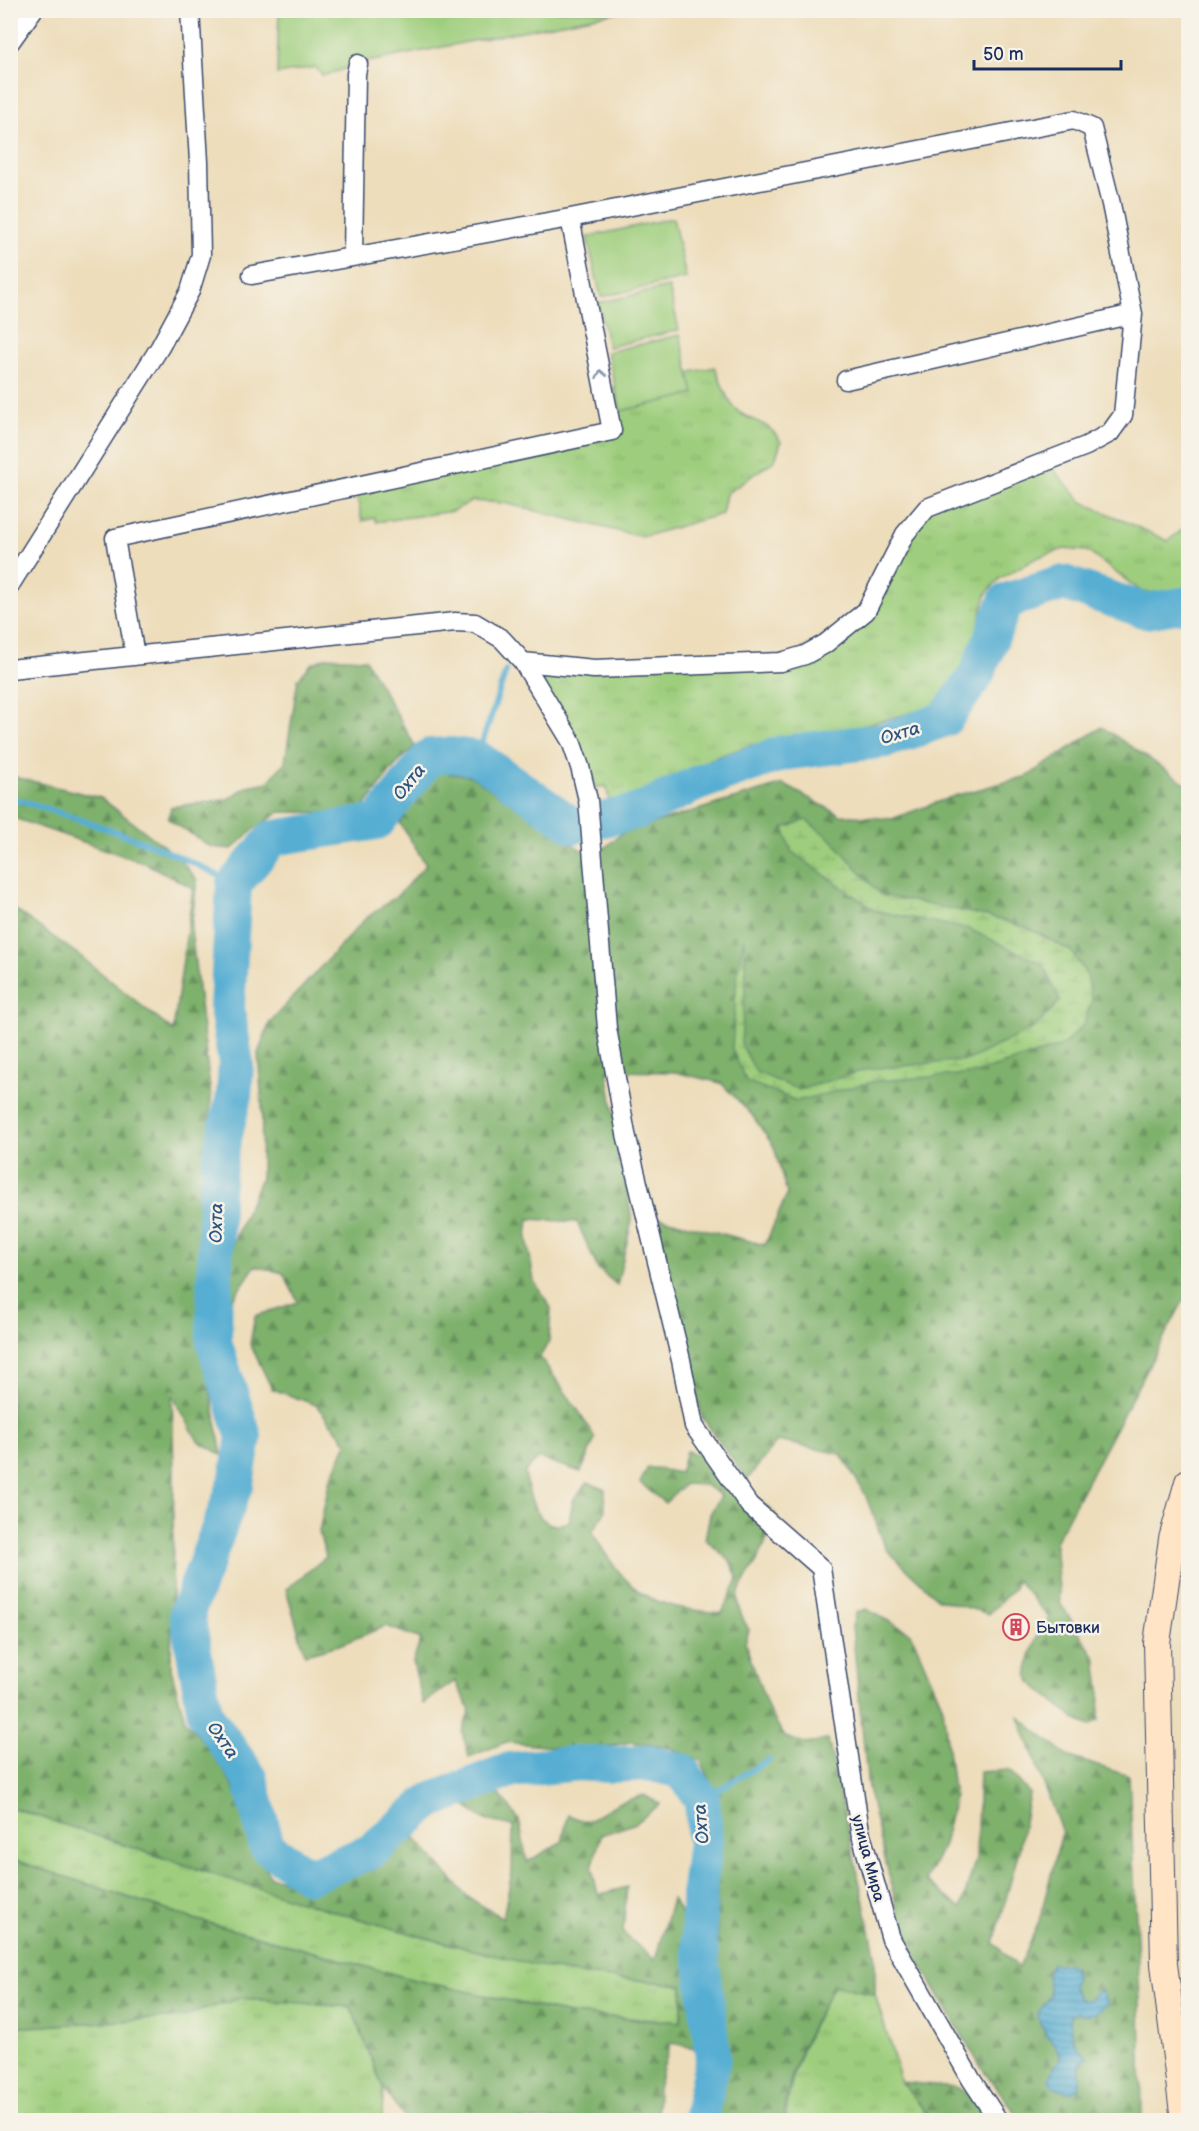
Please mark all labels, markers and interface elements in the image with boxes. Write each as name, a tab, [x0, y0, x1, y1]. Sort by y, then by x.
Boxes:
scale bar	[974, 33, 1121, 71]
text: 50 m	[983, 44, 1024, 65]
one-way arrow	[595, 369, 608, 379]
water label: Охта	[878, 718, 922, 749]
water label: Охта	[389, 760, 430, 805]
water label: Охта	[206, 1203, 227, 1243]
building icon: Бытовки	[1001, 1612, 1031, 1642]
place label: Бытовки	[1036, 1619, 1100, 1638]
water label: Охта	[202, 1718, 243, 1763]
water label: Охта	[689, 1803, 714, 1845]
street label: улица Мира	[847, 1813, 888, 1905]

